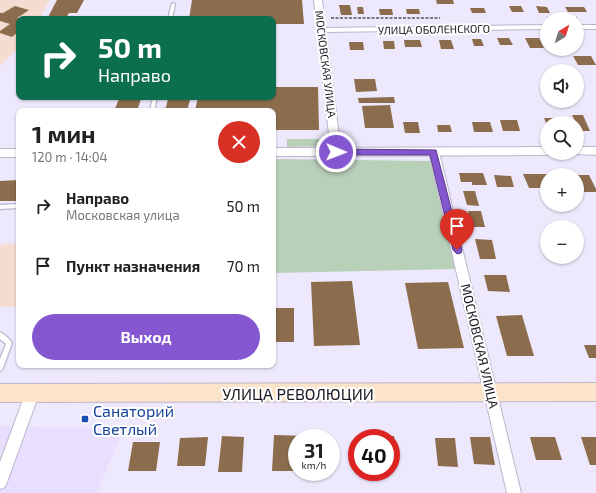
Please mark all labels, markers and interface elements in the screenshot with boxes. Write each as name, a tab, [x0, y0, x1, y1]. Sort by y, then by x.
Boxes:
street label: МОСКОВСКАЯ УЛИЦА	[313, 10, 339, 118]
north arrow	[540, 12, 584, 56]
map controls	[540, 12, 584, 264]
street label: УЛИЦА ОБОЛЕНСКОГО	[378, 22, 490, 36]
text: 50 m	[98, 30, 162, 64]
icon: right	[32, 32, 84, 84]
text: Направо	[98, 64, 171, 86]
button: sound	[540, 64, 584, 108]
button: search	[540, 116, 584, 160]
text: 1 мин	[32, 119, 96, 148]
button: close	[218, 121, 260, 163]
position arrow	[315, 131, 357, 173]
text: 120 m · 14:04	[32, 149, 108, 165]
button: +	[540, 168, 584, 212]
text: Направо	[66, 189, 129, 207]
icon: right	[32, 195, 54, 217]
text: 50 m	[226, 197, 260, 215]
text: Московская улица	[66, 207, 180, 223]
pin	[440, 209, 474, 250]
icon: arrive	[446, 215, 468, 237]
button: −	[540, 220, 584, 264]
icon: arrive	[32, 255, 54, 277]
text: Пункт назначения	[66, 257, 200, 275]
text: 70 m	[227, 257, 260, 275]
street label: МОСКОВСКАЯ УЛИЦА	[458, 282, 502, 410]
button: Выход	[32, 314, 260, 360]
street label: УЛИЦА РЕВОЛЮЦИИ	[222, 384, 374, 403]
place label: Санаторий Светлый	[93, 401, 174, 438]
marker: Санаторий Светлый	[80, 414, 90, 424]
speed limit sign: 40	[348, 429, 400, 481]
text: 31	[304, 438, 324, 462]
text: km/h	[302, 459, 326, 471]

